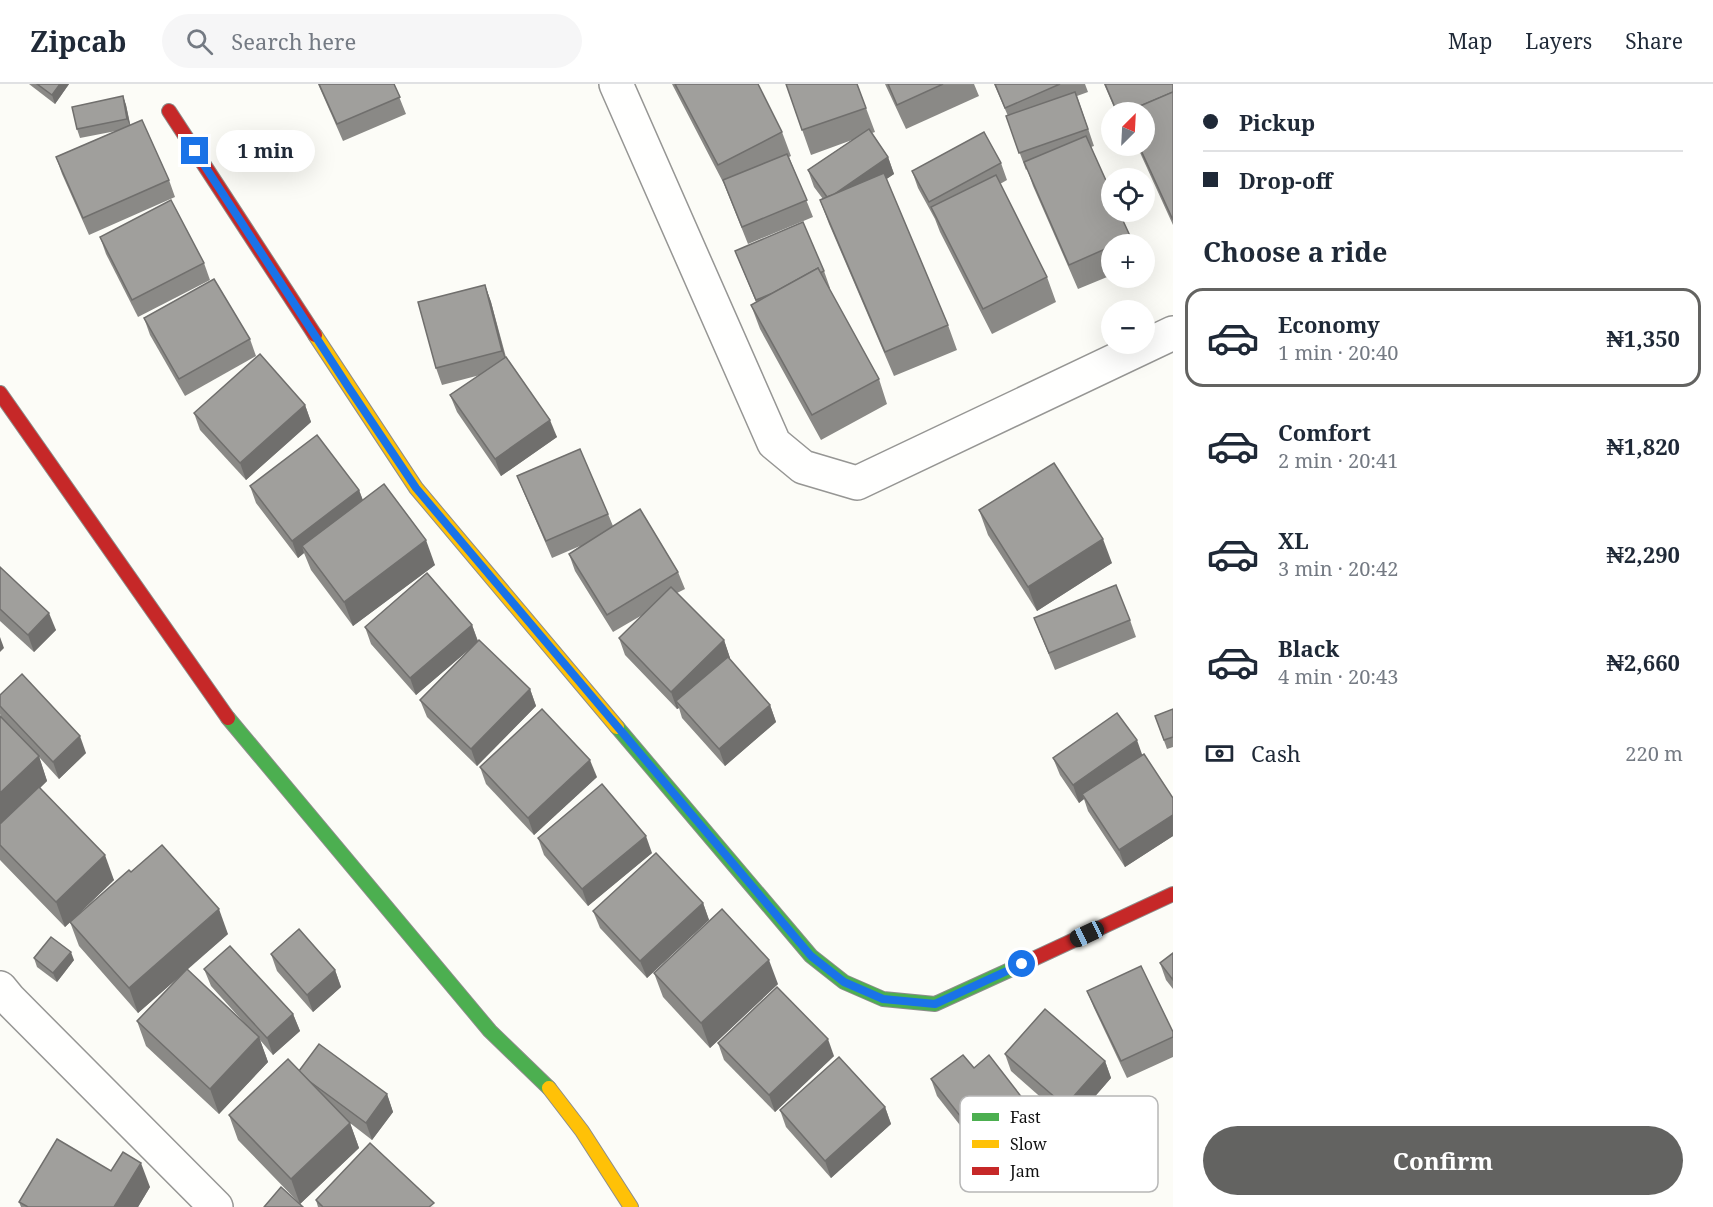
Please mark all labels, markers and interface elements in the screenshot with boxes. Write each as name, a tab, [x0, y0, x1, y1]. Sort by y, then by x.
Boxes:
search box	[162, 14, 582, 68]
text: Zipcab	[30, 22, 126, 60]
icon: search	[183, 25, 216, 58]
text: Search here	[231, 26, 356, 56]
text: Map	[1448, 27, 1492, 55]
text: Layers	[1525, 27, 1592, 55]
text: Share	[1625, 27, 1683, 55]
north arrow	[1101, 102, 1155, 156]
map controls	[1101, 102, 1155, 354]
text: Pickup	[1239, 107, 1315, 137]
callout: 1 min	[216, 130, 315, 172]
route end	[181, 137, 208, 164]
text: 1 min	[237, 137, 294, 164]
text: Drop-off	[1239, 165, 1332, 195]
button: locate	[1101, 168, 1155, 222]
text: Choose a ride	[1203, 233, 1388, 270]
button: +	[1101, 234, 1155, 288]
button: −	[1101, 300, 1155, 354]
text: Economy	[1278, 309, 1380, 339]
icon: car	[1206, 311, 1260, 365]
text: ₦1,350	[1606, 323, 1680, 353]
text: 1 min · 20:40	[1278, 339, 1398, 366]
text: Comfort	[1278, 417, 1371, 447]
icon: car	[1206, 419, 1260, 473]
text: ₦1,820	[1606, 431, 1680, 461]
text: 2 min · 20:41	[1278, 447, 1398, 474]
text: XL	[1278, 525, 1309, 555]
icon: car	[1206, 527, 1260, 581]
text: ₦2,290	[1606, 539, 1680, 569]
text: 3 min · 20:42	[1278, 555, 1398, 582]
text: Black	[1278, 633, 1339, 663]
icon: car	[1206, 635, 1260, 689]
text: ₦2,660	[1606, 647, 1680, 677]
text: 4 min · 20:43	[1278, 663, 1398, 690]
icon: cash	[1203, 737, 1236, 770]
text: Cash	[1251, 738, 1301, 768]
text: 220 m	[1625, 740, 1683, 767]
car	[1067, 918, 1107, 950]
route start	[1008, 950, 1035, 977]
legend	[960, 1096, 1158, 1192]
text: Fast	[1010, 1106, 1041, 1128]
button: Confirm	[1203, 1126, 1683, 1195]
text: Slow	[1010, 1133, 1047, 1155]
text: Jam	[1009, 1160, 1040, 1182]

